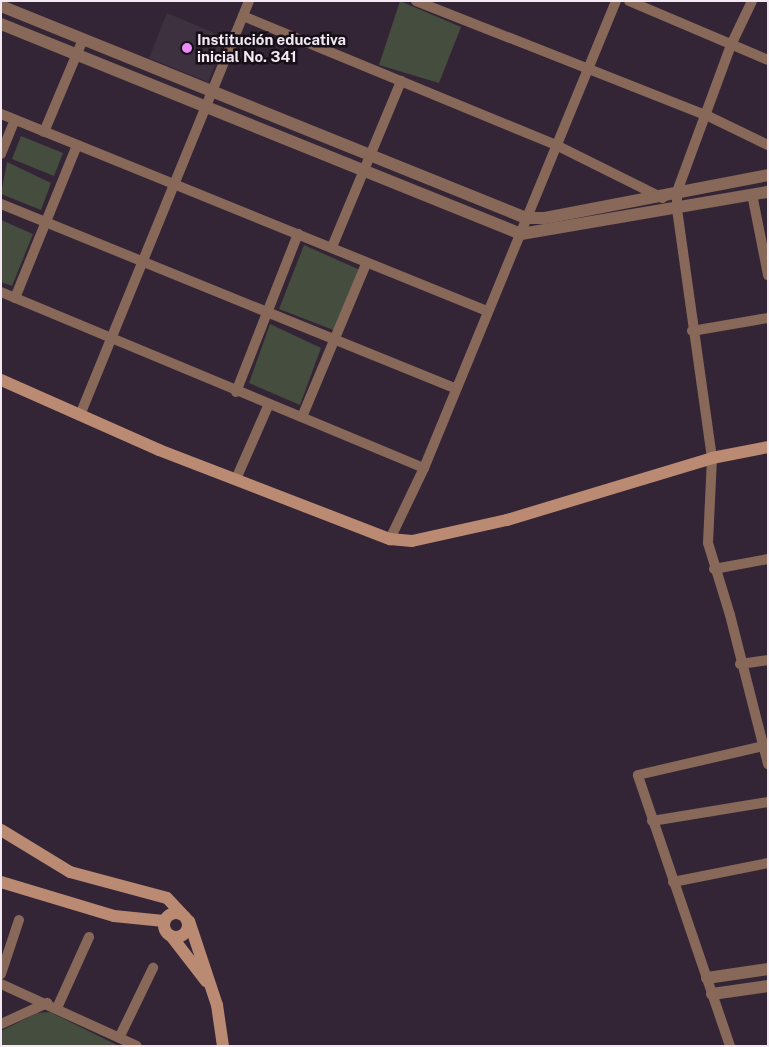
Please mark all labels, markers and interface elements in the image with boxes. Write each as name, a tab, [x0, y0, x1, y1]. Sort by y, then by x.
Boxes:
place label: Institución educativa inicial No. 341	[197, 30, 346, 65]
marker: Institución educativa inicial No. 341	[181, 42, 193, 54]

